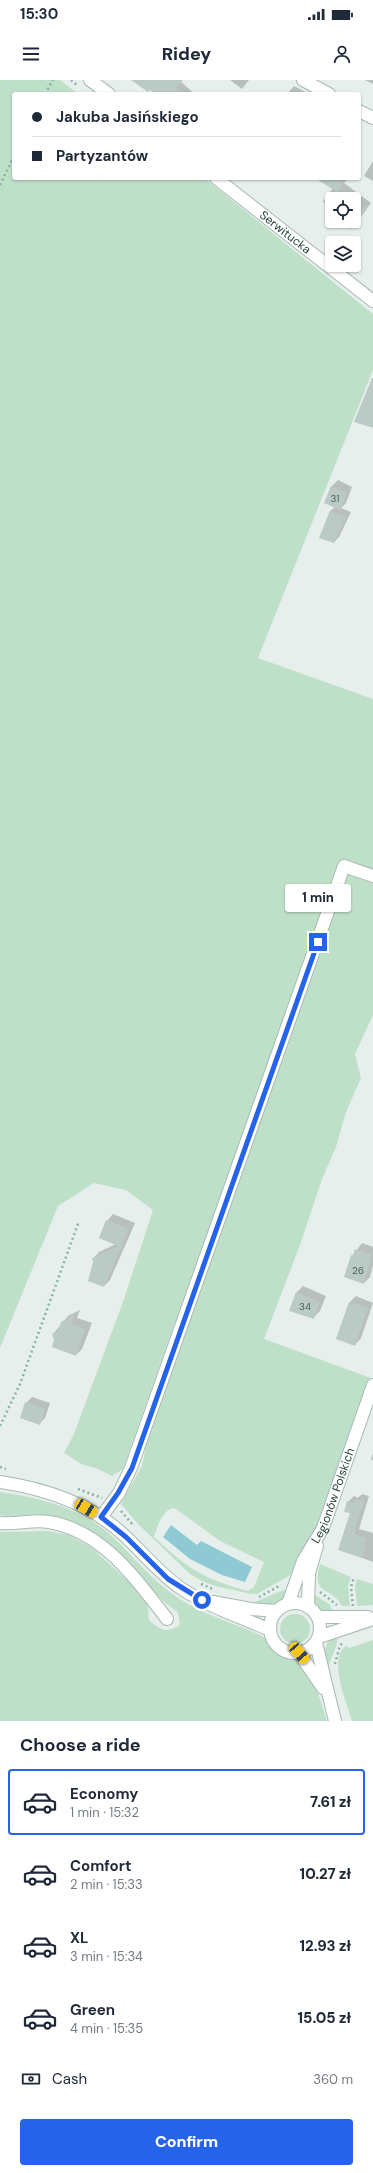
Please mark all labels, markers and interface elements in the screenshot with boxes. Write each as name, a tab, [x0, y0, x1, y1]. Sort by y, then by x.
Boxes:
text: 15:30	[20, 4, 58, 24]
text: Ridey	[162, 42, 211, 66]
icon: menu	[20, 43, 42, 65]
icon: person	[331, 43, 353, 65]
text: Jakuba Jasińskiego	[56, 107, 199, 127]
text: Partyzantów	[56, 146, 148, 166]
map controls	[325, 192, 361, 272]
button: locate	[325, 192, 361, 228]
street label: Serwitucka	[256, 207, 314, 257]
button: layers	[325, 236, 361, 272]
house number: 31	[331, 492, 339, 505]
callout: 1 min	[285, 884, 351, 912]
text: 1 min	[302, 889, 334, 906]
route end	[309, 933, 327, 951]
house number: 26	[352, 1264, 364, 1277]
house number: 34	[299, 1300, 311, 1313]
street label: Legionów Polskich	[308, 1446, 358, 1546]
car	[73, 1497, 99, 1519]
route start	[193, 1591, 211, 1609]
car	[287, 1640, 311, 1666]
text: Choose a ride	[20, 1733, 141, 1757]
icon: car	[22, 1784, 58, 1820]
text: Economy	[70, 1784, 138, 1804]
text: 7.61 zł	[310, 1792, 351, 1812]
text: 1 min · 15:32	[70, 1804, 139, 1821]
icon: car	[22, 1856, 58, 1892]
text: Comfort	[70, 1856, 131, 1876]
text: 10.27 zł	[300, 1864, 351, 1884]
text: 2 min · 15:33	[70, 1876, 143, 1893]
icon: car	[22, 1928, 58, 1964]
text: XL	[70, 1928, 88, 1948]
text: 12.93 zł	[300, 1936, 351, 1956]
text: 3 min · 15:34	[70, 1948, 143, 1965]
icon: car	[22, 2000, 58, 2036]
text: Green	[70, 2000, 115, 2020]
text: 15.05 zł	[298, 2008, 351, 2028]
text: 4 min · 15:35	[70, 2020, 143, 2037]
icon: cash	[20, 2068, 42, 2090]
text: Cash	[52, 2069, 87, 2089]
text: 360 m	[313, 2071, 353, 2088]
button: Confirm	[20, 2119, 353, 2165]

